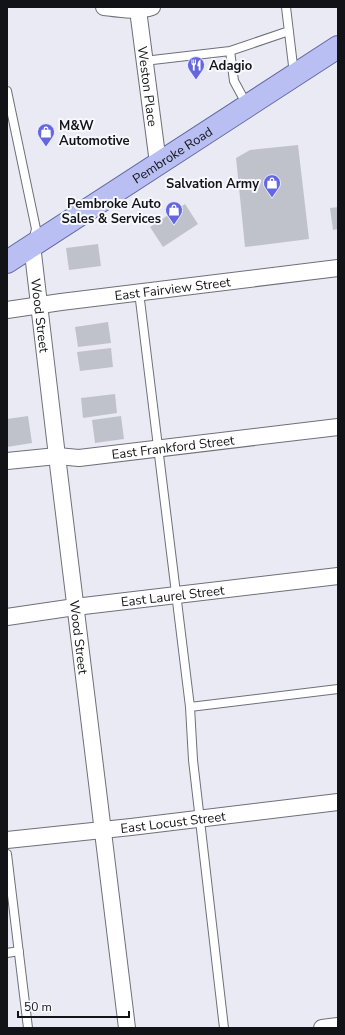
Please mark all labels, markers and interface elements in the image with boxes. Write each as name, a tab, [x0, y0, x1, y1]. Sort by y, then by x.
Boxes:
street label: Weston Place	[133, 45, 161, 128]
restaurant icon: Adagio	[186, 55, 206, 80]
place label: Adagio	[209, 57, 252, 75]
place label: M&W Automotive	[59, 117, 130, 150]
shop icon: M&W Automotive	[36, 122, 56, 147]
street label: Pembroke Road	[129, 123, 216, 188]
shop icon: Salvation Army	[262, 173, 282, 198]
place label: Salvation Army	[166, 175, 259, 193]
place label: Pembroke Auto Sales & Services	[61, 195, 161, 228]
shop icon: Pembroke Auto Sales & Services	[164, 200, 184, 225]
street label: East Fairview Street	[114, 273, 232, 305]
street label: Wood Street	[26, 278, 53, 354]
street label: East Frankford Street	[111, 431, 236, 464]
street label: East Laurel Street	[120, 581, 226, 612]
street label: Wood Street	[65, 599, 92, 676]
street label: East Locust Street	[120, 808, 227, 838]
scale bar	[18, 993, 129, 1019]
text: 50 m	[24, 999, 52, 1015]

